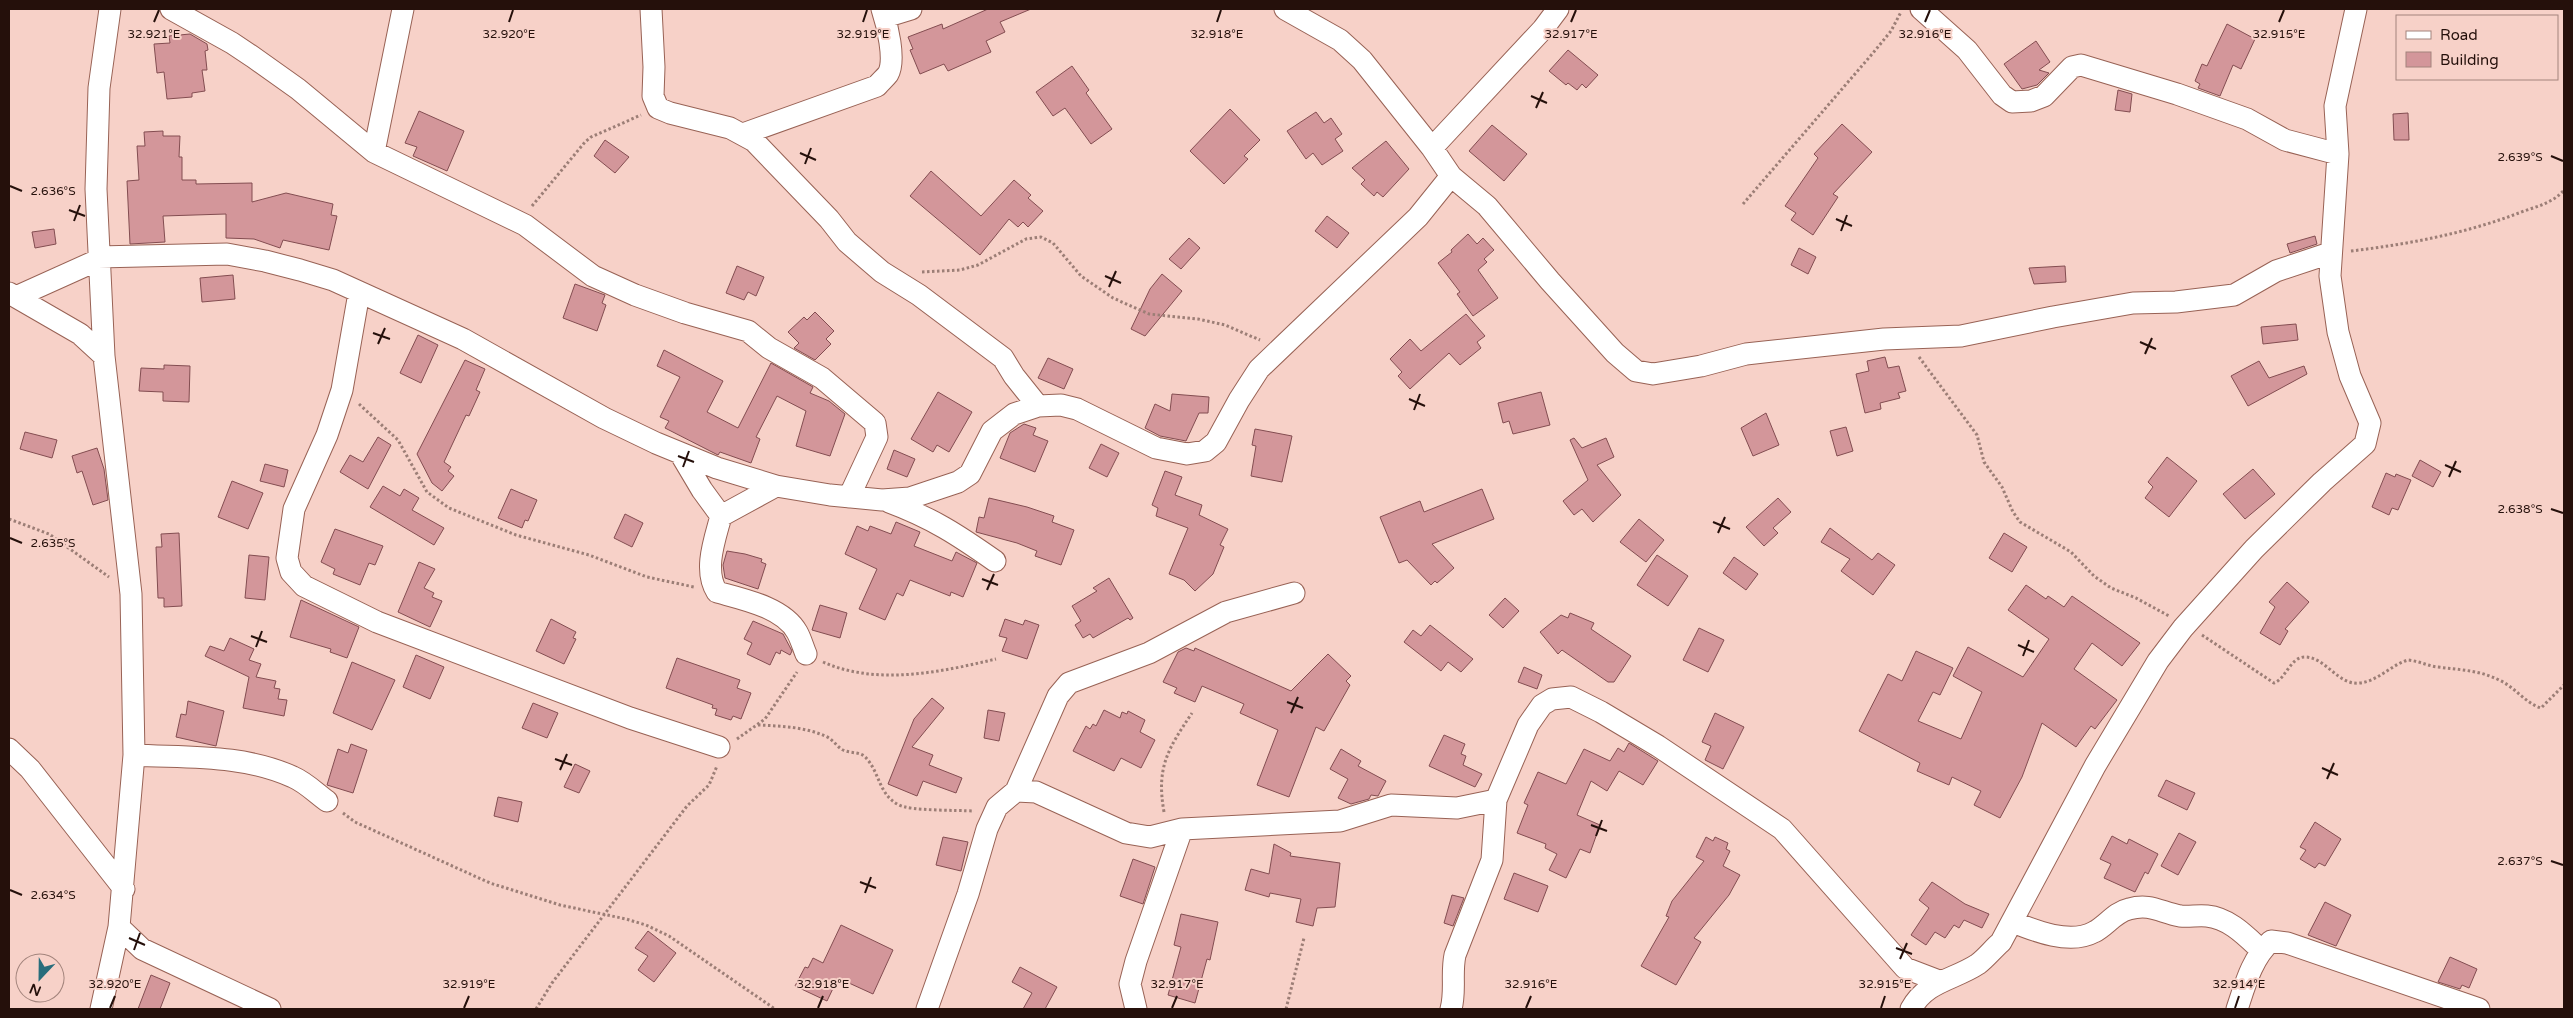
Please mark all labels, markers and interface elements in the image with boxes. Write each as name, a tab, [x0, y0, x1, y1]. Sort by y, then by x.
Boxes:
legend	[2396, 15, 2558, 80]
text: Road	[2440, 26, 2478, 44]
text: 32.921°E	[128, 27, 181, 41]
text: 32.920°E	[483, 27, 536, 41]
text: 32.919°E	[837, 27, 890, 41]
text: 32.918°E	[1191, 27, 1244, 41]
text: 32.917°E	[1544, 27, 1598, 41]
text: 32.916°E	[1899, 27, 1952, 41]
text: 32.915°E	[2253, 27, 2306, 41]
text: Building	[2440, 51, 2499, 69]
text: 2.639°S	[2497, 150, 2543, 164]
text: 2.636°S	[30, 184, 76, 198]
text: 2.638°S	[2497, 502, 2543, 516]
text: 2.635°S	[31, 536, 75, 550]
text: 2.637°S	[2497, 854, 2543, 868]
text: 2.634°S	[30, 888, 76, 902]
north arrow	[15, 953, 65, 1003]
text: 32.920°E	[89, 977, 142, 991]
text: 32.919°E	[443, 977, 496, 991]
text: 32.918°E	[797, 977, 850, 991]
text: 32.917°E	[1150, 977, 1204, 991]
text: 32.916°E	[1505, 977, 1558, 991]
text: 32.915°E	[1859, 977, 1912, 991]
text: 32.914°E	[2213, 977, 2266, 991]
text: N	[27, 980, 44, 1000]

